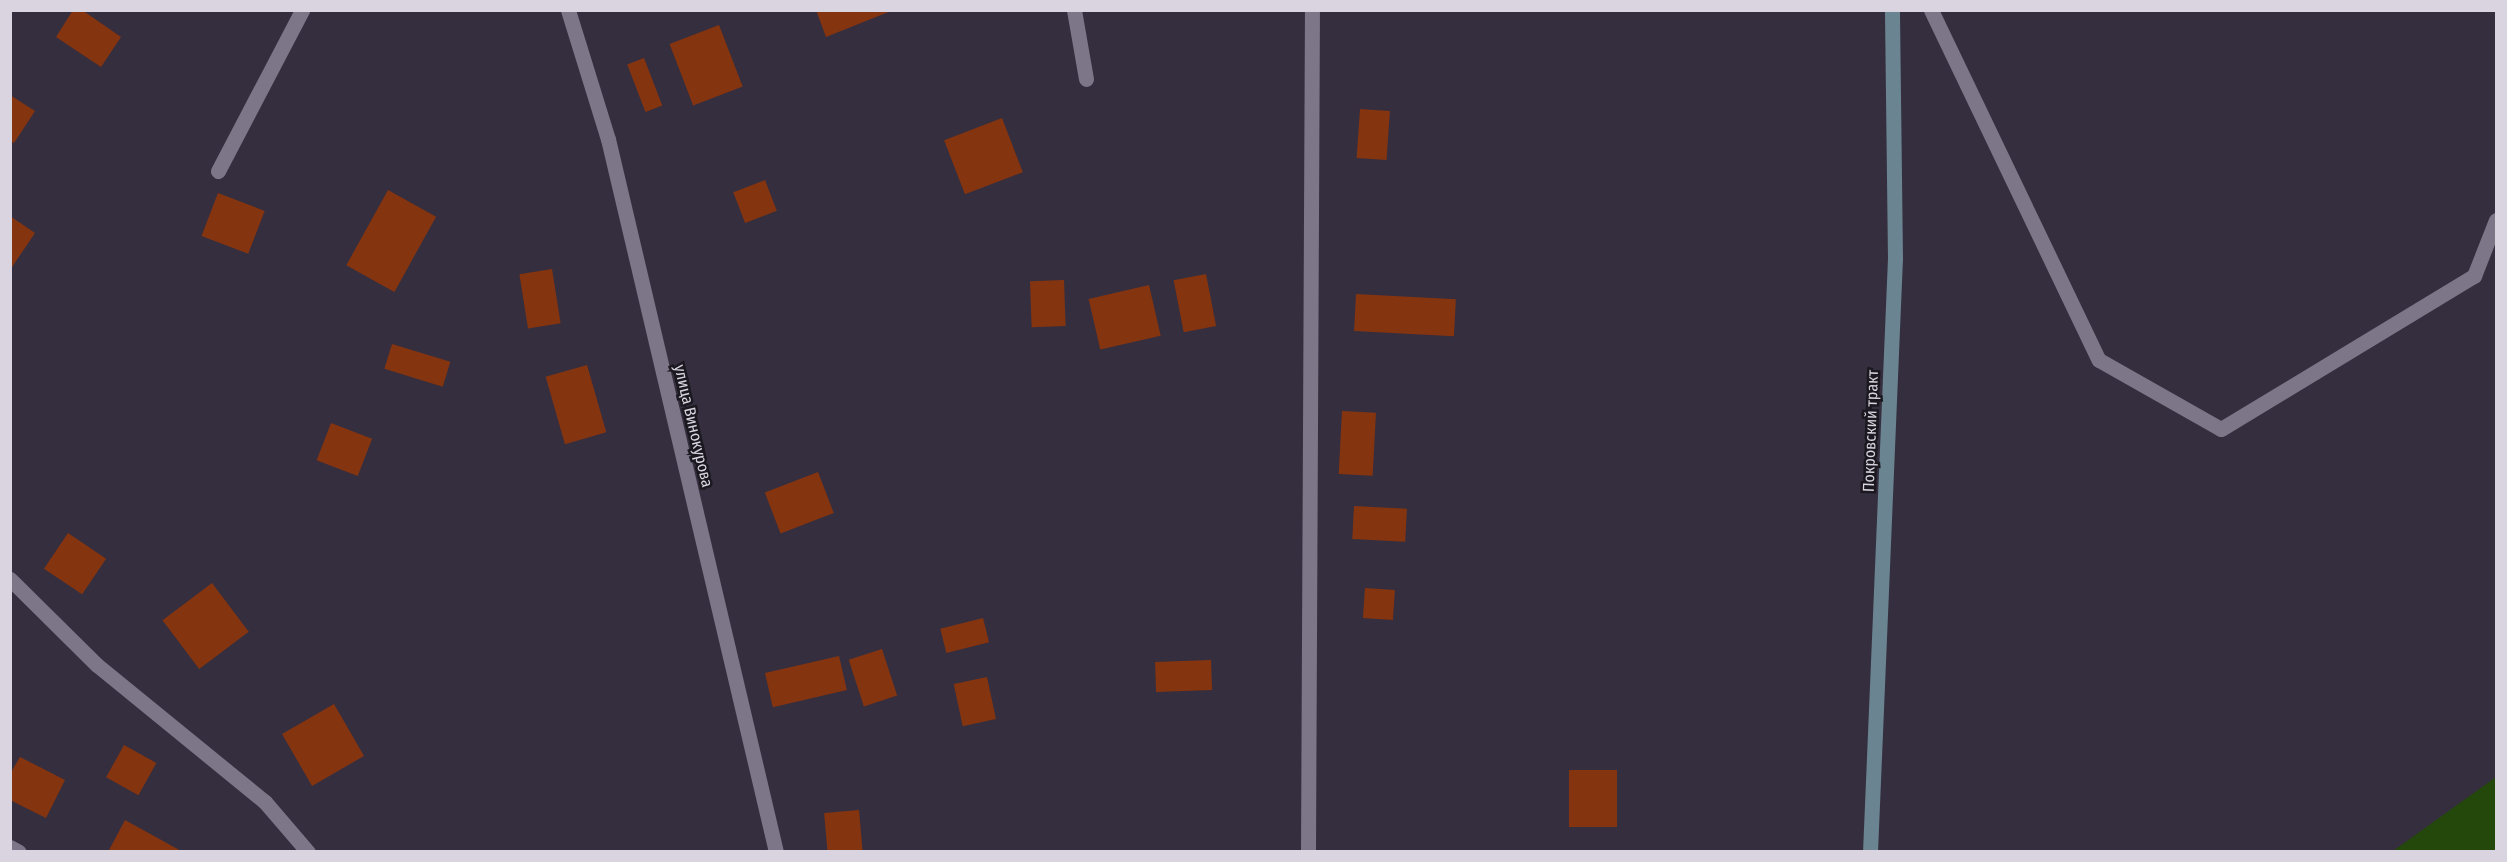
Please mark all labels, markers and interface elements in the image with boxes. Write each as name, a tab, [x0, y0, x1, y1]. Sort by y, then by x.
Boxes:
street label: улица Винокурова	[670, 363, 716, 489]
street label: Покровский тракт	[1859, 369, 1883, 493]

